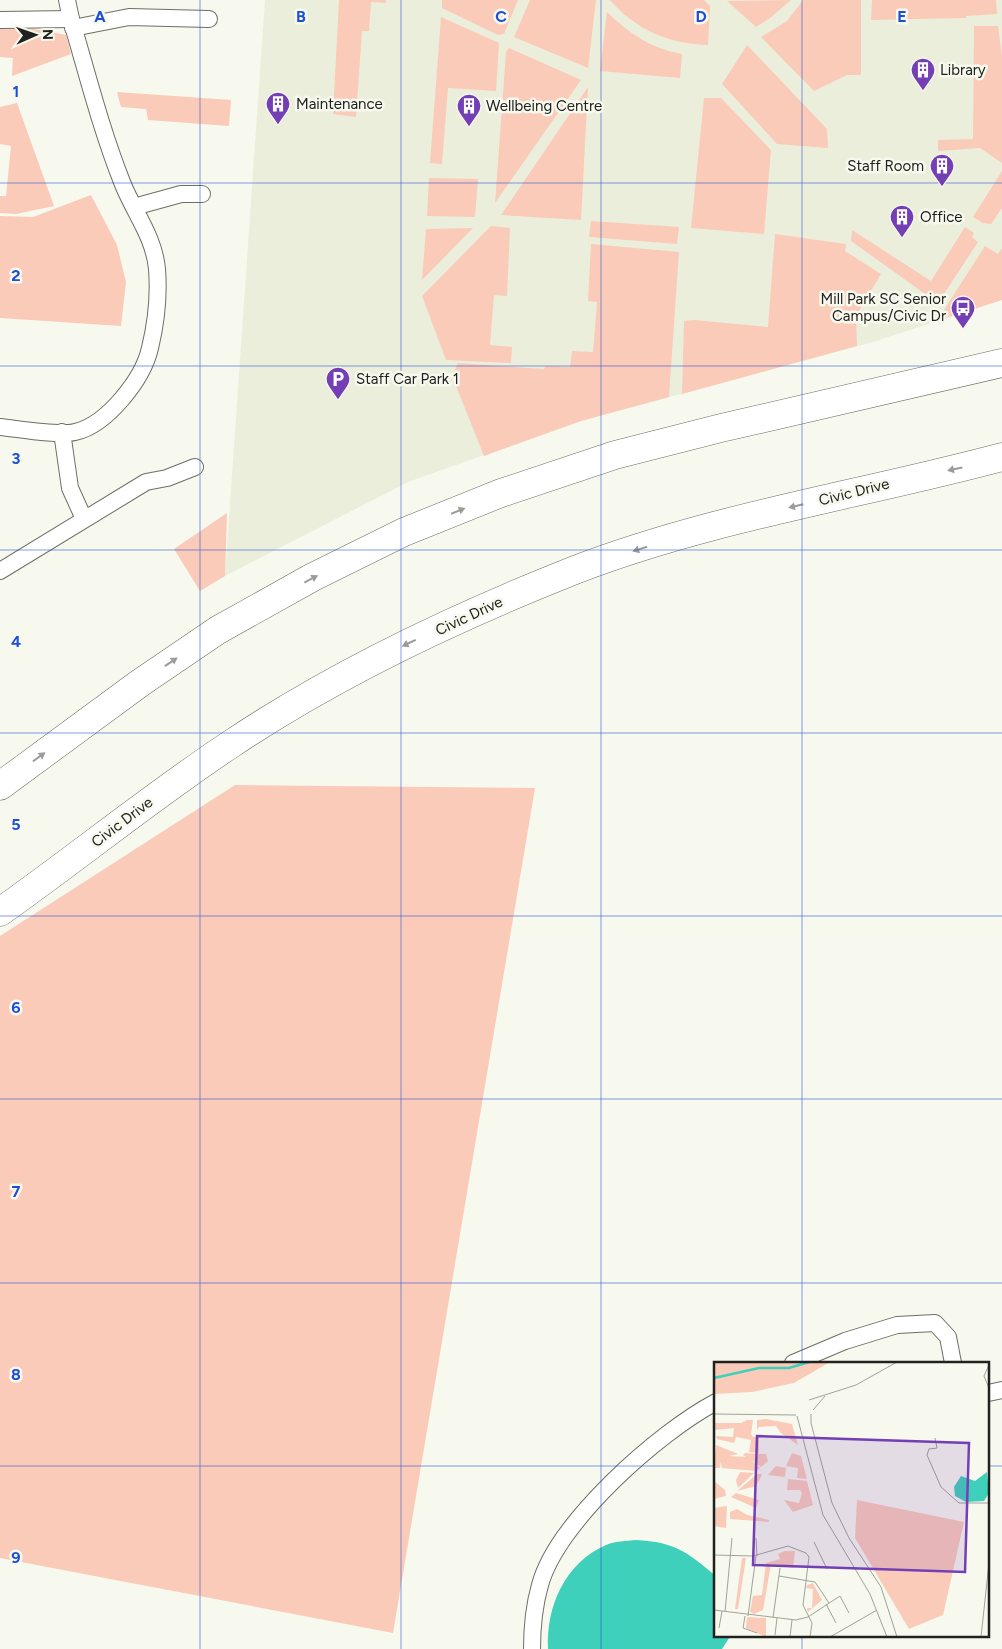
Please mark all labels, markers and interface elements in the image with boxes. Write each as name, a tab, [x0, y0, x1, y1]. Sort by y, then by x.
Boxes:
text: A	[94, 7, 106, 26]
text: B	[296, 7, 306, 26]
text: C	[495, 7, 507, 26]
text: D	[695, 7, 707, 26]
text: E	[897, 7, 907, 26]
north arrow	[10, 10, 60, 60]
text: N	[39, 29, 56, 40]
building icon: Library	[910, 57, 936, 91]
place label: Library	[940, 61, 986, 79]
text: 1	[13, 82, 19, 101]
building icon: Maintenance	[265, 91, 291, 125]
building icon: Wellbeing Centre	[456, 93, 482, 127]
place label: Maintenance	[296, 95, 383, 113]
place label: Wellbeing Centre	[486, 97, 602, 115]
building icon: Staff Room	[929, 153, 955, 187]
place label: Staff Room	[847, 157, 924, 175]
building icon: Office	[889, 204, 915, 238]
place label: Office	[920, 208, 963, 226]
text: 2	[11, 266, 21, 285]
place label: Mill Park SC Senior Campus/Civic Dr	[821, 290, 946, 325]
bus stop icon: Mill Park SC Senior Campus/Civic Dr	[950, 295, 976, 329]
parking icon: Staff Car Park 1	[325, 366, 351, 400]
place label: Staff Car Park 1	[356, 370, 459, 388]
text: 3	[12, 449, 21, 468]
one-way arrow	[947, 465, 962, 473]
street label: Civic Drive	[817, 475, 891, 509]
one-way arrow	[789, 502, 804, 510]
one-way arrow	[451, 506, 465, 514]
one-way arrow	[632, 545, 647, 553]
one-way arrow	[304, 574, 317, 583]
street label: Civic Drive	[433, 593, 505, 639]
text: 4	[11, 632, 21, 651]
one-way arrow	[402, 640, 416, 648]
one-way arrow	[164, 657, 178, 667]
one-way arrow	[33, 752, 46, 762]
street label: Civic Drive	[88, 793, 156, 851]
text: 5	[11, 815, 21, 834]
text: 6	[11, 998, 21, 1017]
text: 7	[12, 1182, 21, 1201]
inset map	[714, 1362, 990, 1636]
text: 8	[11, 1365, 21, 1384]
text: 9	[11, 1548, 21, 1567]

